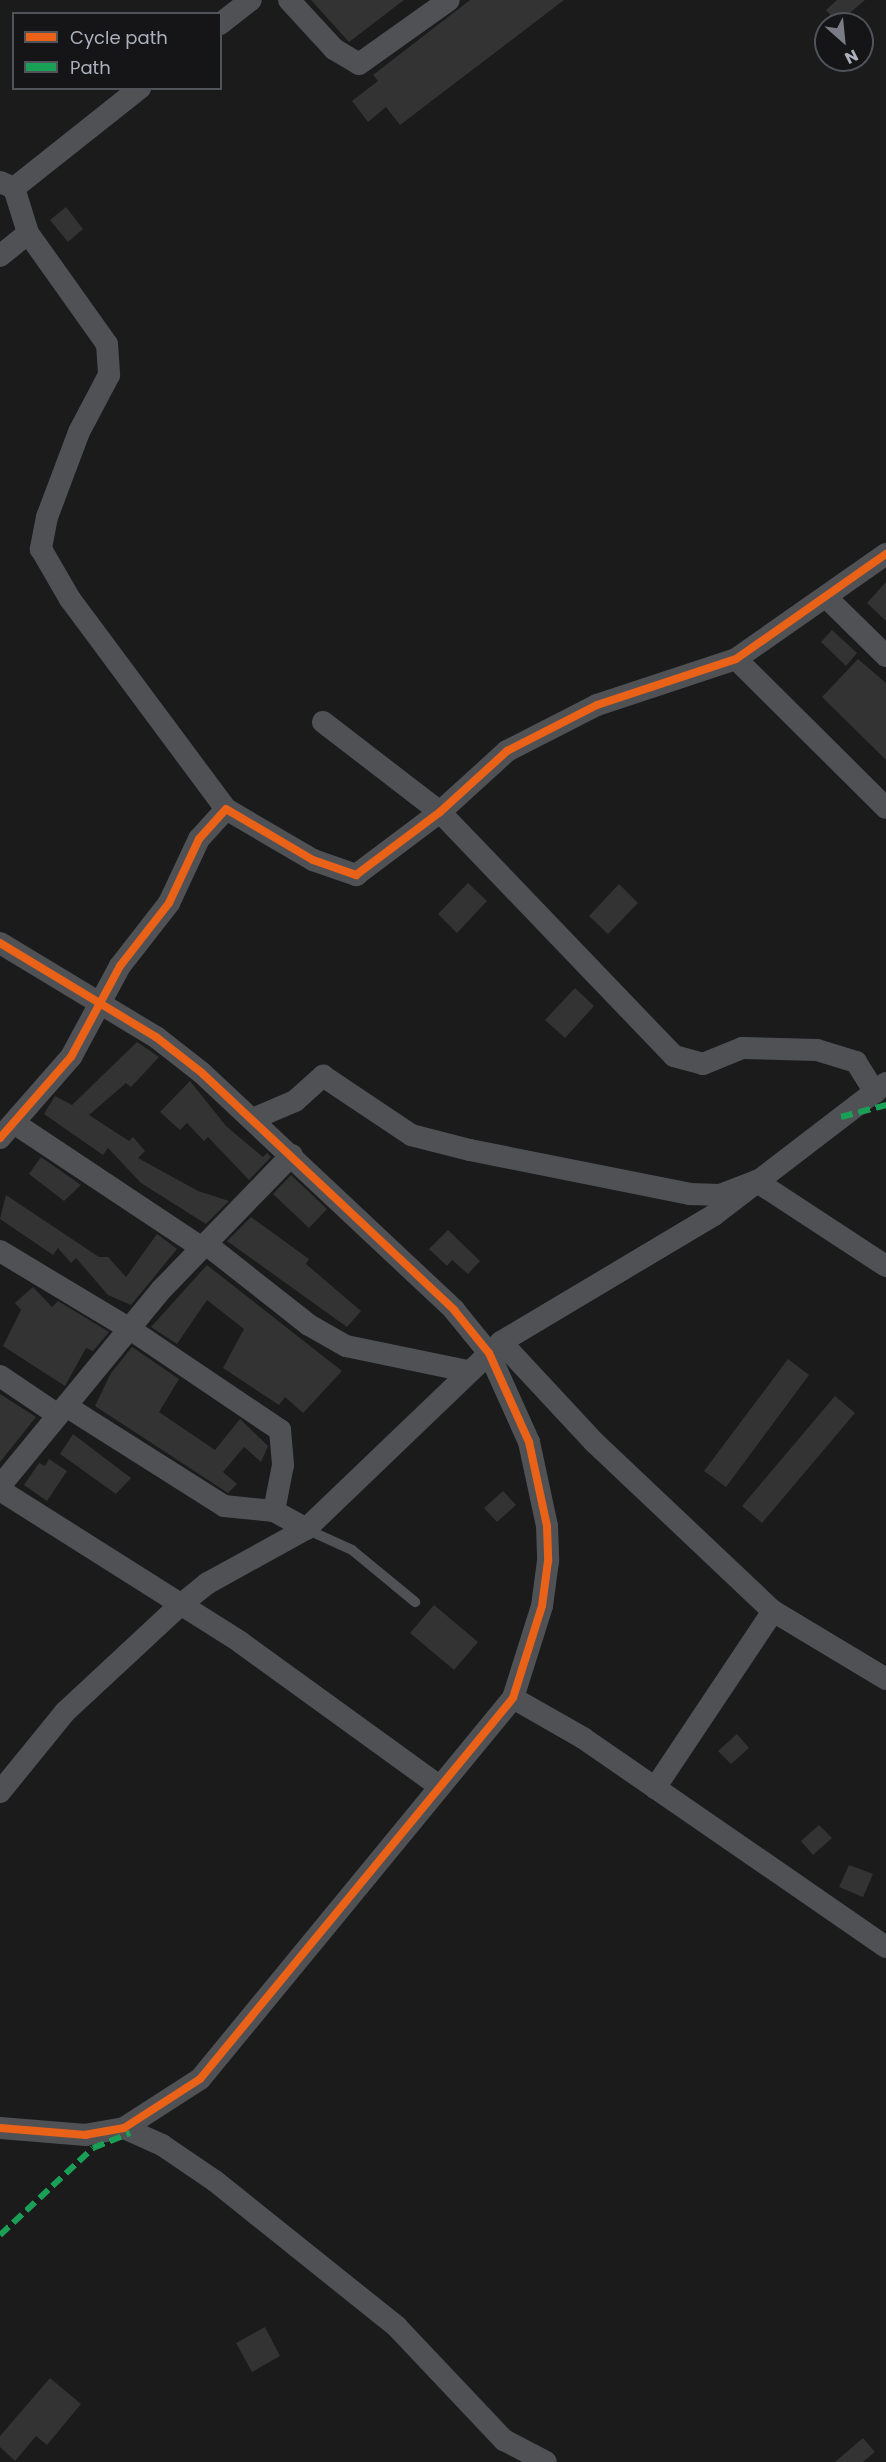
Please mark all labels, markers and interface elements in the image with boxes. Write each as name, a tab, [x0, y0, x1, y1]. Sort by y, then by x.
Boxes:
legend	[12, 12, 222, 90]
north arrow	[814, 12, 874, 72]
text: Cycle path	[70, 25, 168, 50]
text: N	[841, 44, 862, 70]
text: Path	[70, 55, 111, 80]

